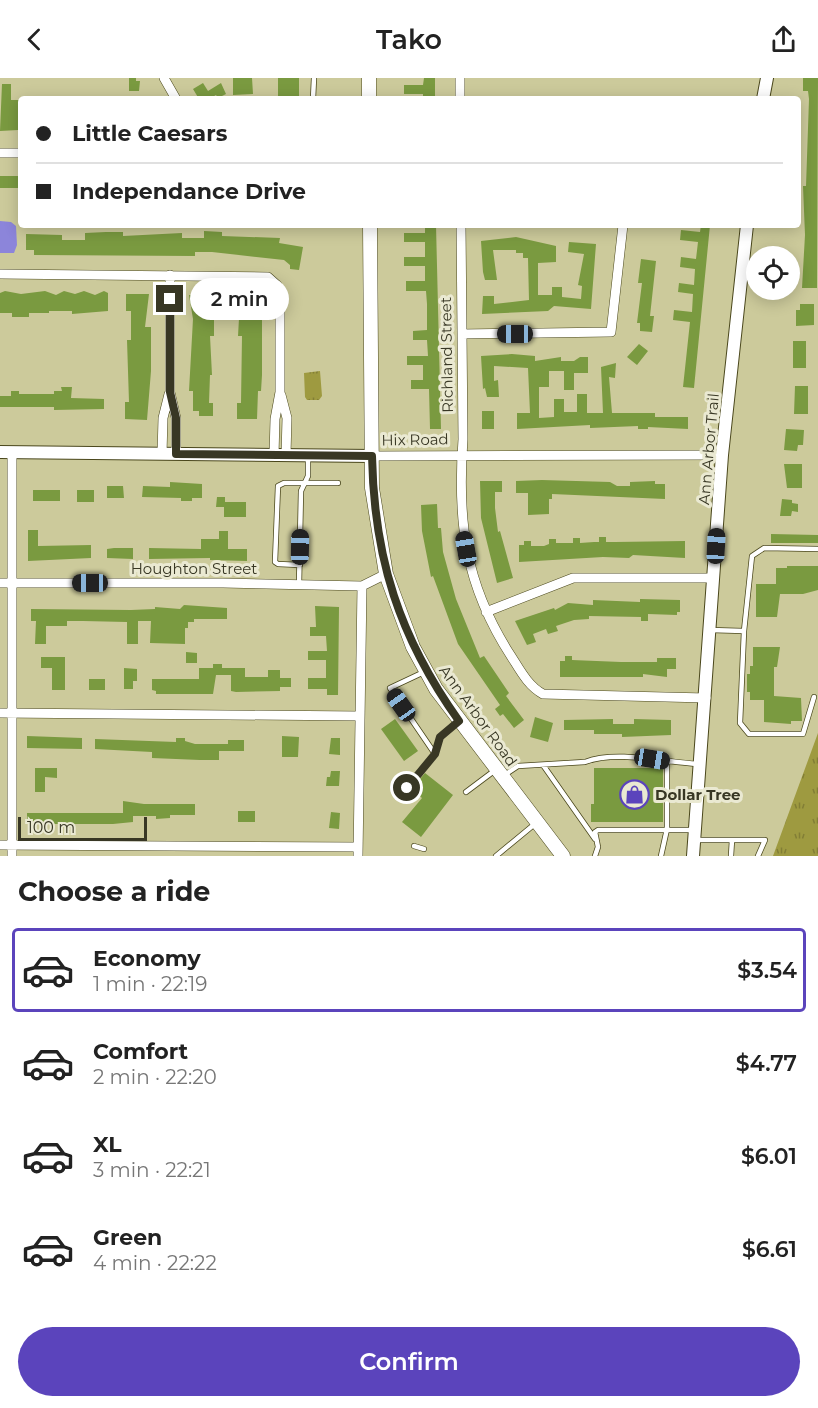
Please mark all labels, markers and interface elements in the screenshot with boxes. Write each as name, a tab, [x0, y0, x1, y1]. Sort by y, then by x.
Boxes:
icon: back	[18, 23, 51, 56]
text: Tako	[376, 23, 442, 56]
icon: share	[767, 23, 800, 56]
text: Little Caesars	[72, 120, 227, 147]
text: Independance Drive	[72, 178, 306, 205]
map controls	[746, 246, 800, 300]
button: locate	[746, 246, 800, 300]
callout: 2 min	[191, 278, 290, 320]
route end	[156, 285, 183, 312]
text: 2 min	[211, 287, 268, 311]
street label: Richland Street	[436, 297, 457, 413]
car	[497, 325, 533, 343]
street label: Ann Arbor Trail	[694, 392, 723, 506]
street label: Hix Road	[381, 429, 449, 450]
car	[706, 528, 726, 564]
car	[291, 529, 309, 565]
car	[454, 530, 478, 568]
street label: Houghton Street	[131, 559, 257, 578]
car	[72, 574, 108, 592]
street label: Ann Arbor Road	[435, 661, 521, 770]
car	[383, 685, 419, 725]
car	[633, 747, 671, 771]
route start	[393, 774, 420, 801]
shop icon: Dollar Tree	[618, 779, 650, 811]
place label: Dollar Tree	[655, 785, 741, 804]
scale bar	[18, 814, 147, 842]
text: 100 m	[27, 818, 75, 837]
text: Choose a ride	[18, 875, 210, 908]
icon: car	[21, 943, 75, 997]
text: Economy	[93, 945, 201, 972]
text: $3.54	[737, 957, 797, 984]
text: 1 min · 22:19	[93, 972, 207, 996]
icon: car	[21, 1036, 75, 1090]
text: Comfort	[93, 1038, 188, 1065]
text: $4.77	[736, 1050, 797, 1077]
text: 2 min · 22:20	[93, 1065, 217, 1089]
icon: car	[21, 1129, 75, 1183]
text: XL	[93, 1131, 122, 1158]
text: $6.01	[741, 1143, 797, 1170]
text: 3 min · 22:21	[93, 1158, 211, 1182]
icon: car	[21, 1222, 75, 1276]
text: Green	[93, 1224, 162, 1251]
text: $6.61	[742, 1236, 797, 1263]
text: 4 min · 22:22	[93, 1251, 217, 1275]
button: Confirm	[18, 1327, 800, 1396]

